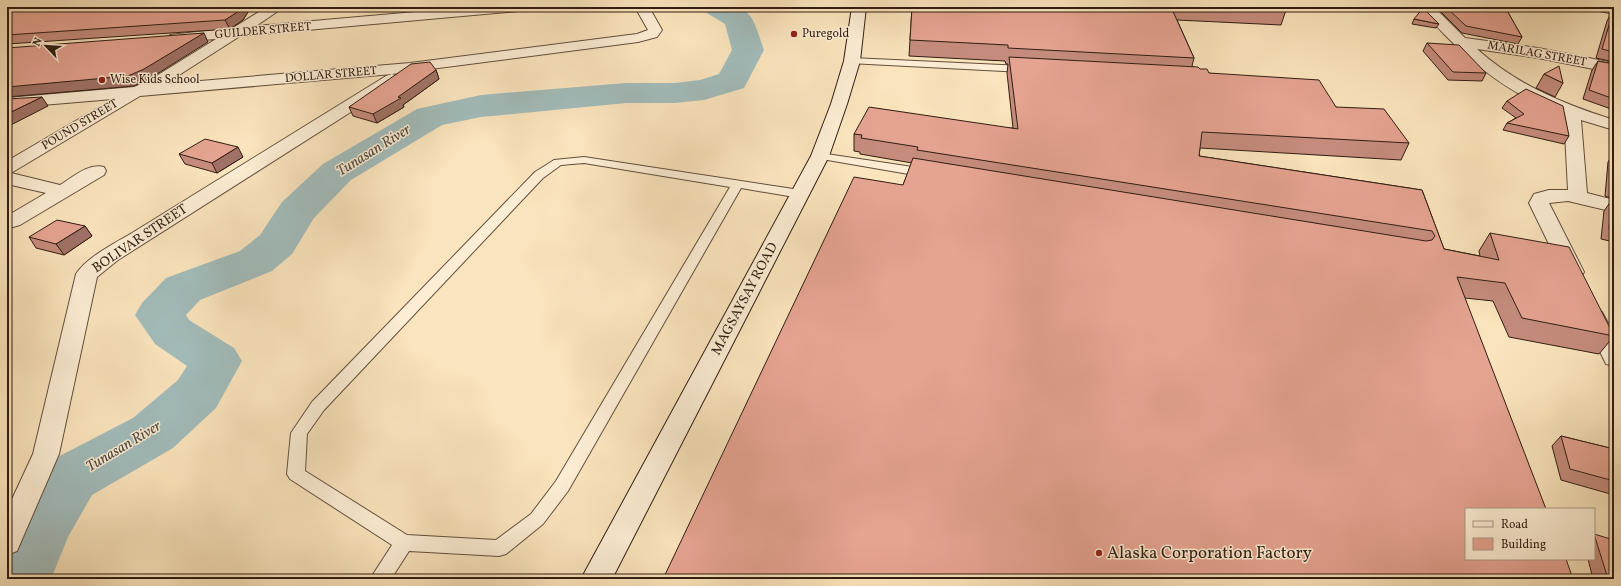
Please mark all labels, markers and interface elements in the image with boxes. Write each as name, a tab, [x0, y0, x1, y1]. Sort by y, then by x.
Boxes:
street label: GUILDER STREET	[214, 19, 312, 43]
north arrow	[26, 26, 66, 66]
place label: Puregold	[802, 26, 849, 42]
marker: Puregold	[789, 29, 799, 39]
text: N	[30, 36, 47, 49]
street label: MARILAG STREET	[1486, 37, 1588, 71]
street label: DOLLAR STREET	[284, 63, 378, 87]
place label: Wise Kids School	[110, 72, 200, 88]
marker: Wise Kids School	[97, 75, 107, 85]
street label: POUND STREET	[39, 96, 121, 154]
water label: Tunasan River	[333, 120, 416, 182]
street label: BOLIVAR STREET	[89, 200, 191, 278]
street label: MAGSAYSAY ROAD	[707, 239, 783, 359]
water label: Tunasan River	[82, 416, 166, 478]
legend	[1465, 508, 1595, 560]
text: Road	[1501, 517, 1528, 533]
text: Building	[1501, 537, 1546, 553]
place label: Alaska Corporation Factory	[1107, 542, 1312, 565]
marker: Alaska Corporation Factory	[1094, 548, 1104, 558]

